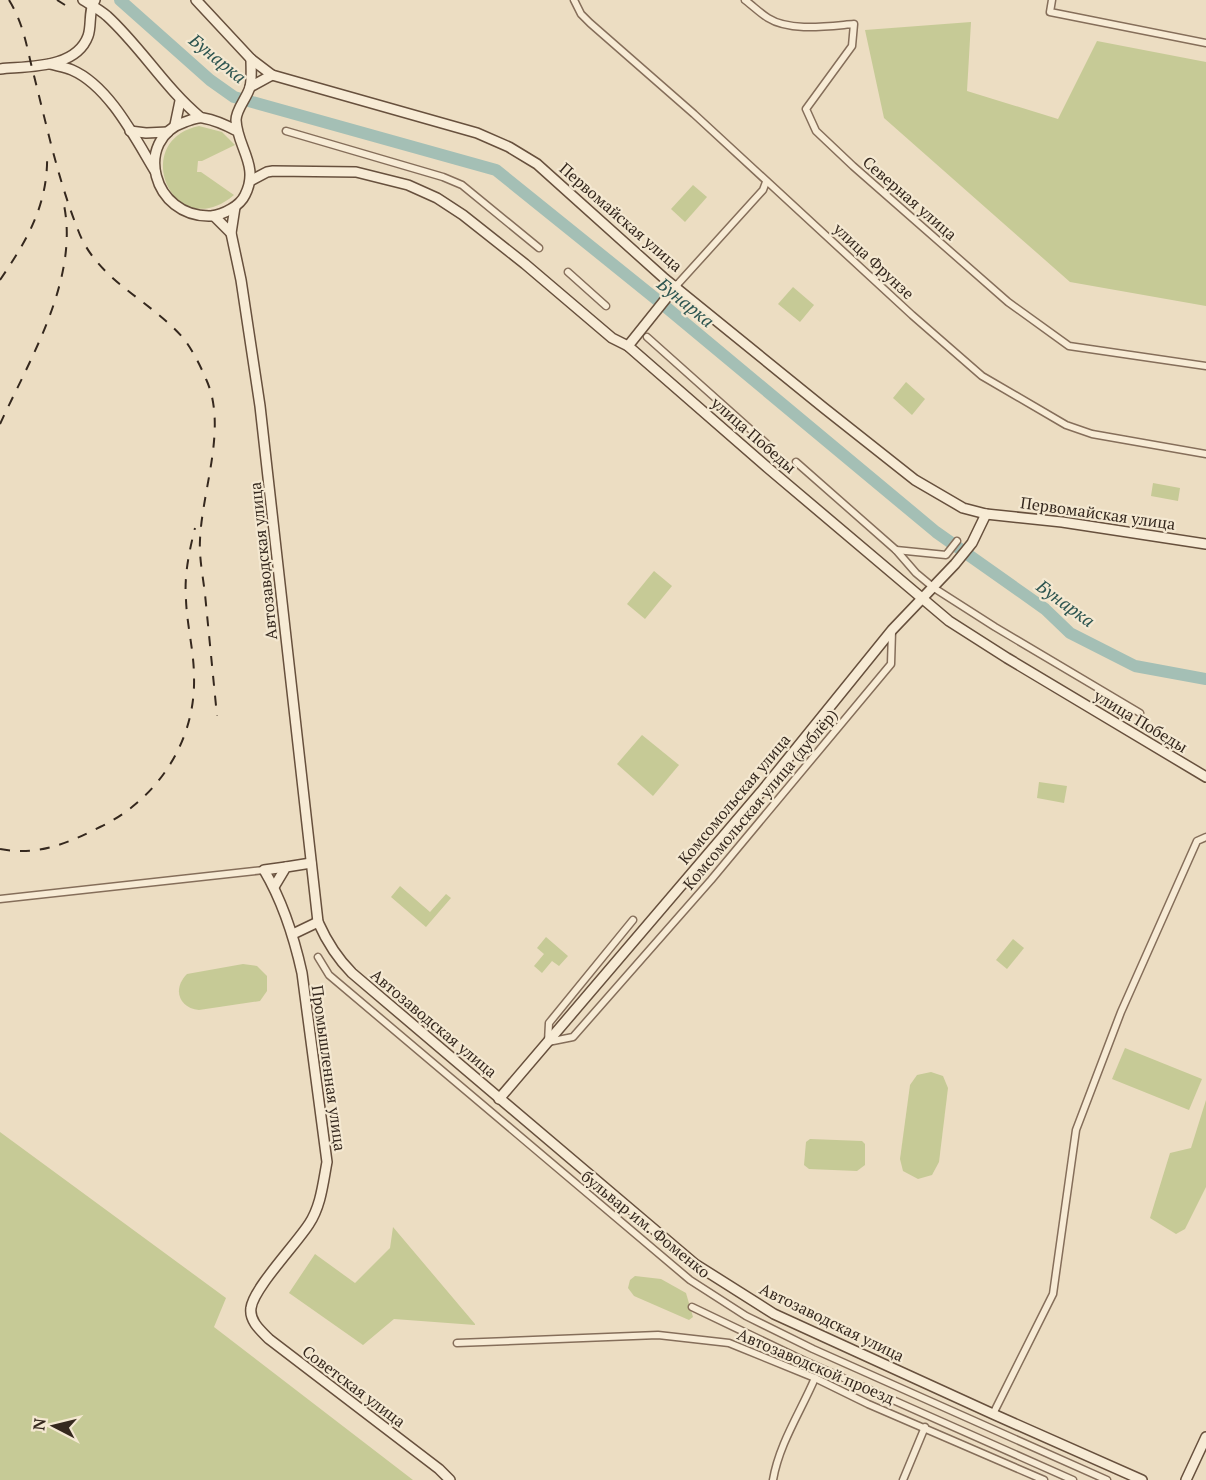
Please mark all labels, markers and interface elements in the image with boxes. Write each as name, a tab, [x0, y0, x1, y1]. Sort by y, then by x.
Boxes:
water label: Бунарка	[184, 27, 251, 88]
street label: Северная улица	[858, 151, 962, 245]
street label: Первомайская улица	[555, 157, 687, 277]
street label: улица Фрунзе	[828, 217, 919, 304]
water label: Бунарка	[652, 271, 719, 332]
street label: улица Победы	[706, 391, 801, 478]
street label: Автозаводская улица	[244, 481, 282, 641]
street label: Первомайская улица	[1019, 491, 1177, 535]
water label: Бунарка	[1031, 573, 1100, 632]
street label: улица Победы	[1089, 684, 1192, 758]
street label: Комсомольская улица (дублёр)	[678, 704, 842, 894]
street label: Комсомольская улица	[673, 729, 795, 869]
street label: Автозаводская улица	[366, 964, 502, 1082]
street label: Промышленная улица	[306, 984, 352, 1152]
street label: бульвар им. Фоменко	[577, 1165, 715, 1283]
street label: Автозаводская улица	[756, 1277, 908, 1367]
street label: Автозаводской проезд	[734, 1323, 898, 1409]
street label: Советская улица	[298, 1340, 410, 1432]
north arrow	[24, 1396, 84, 1456]
text: N	[27, 1417, 51, 1432]

